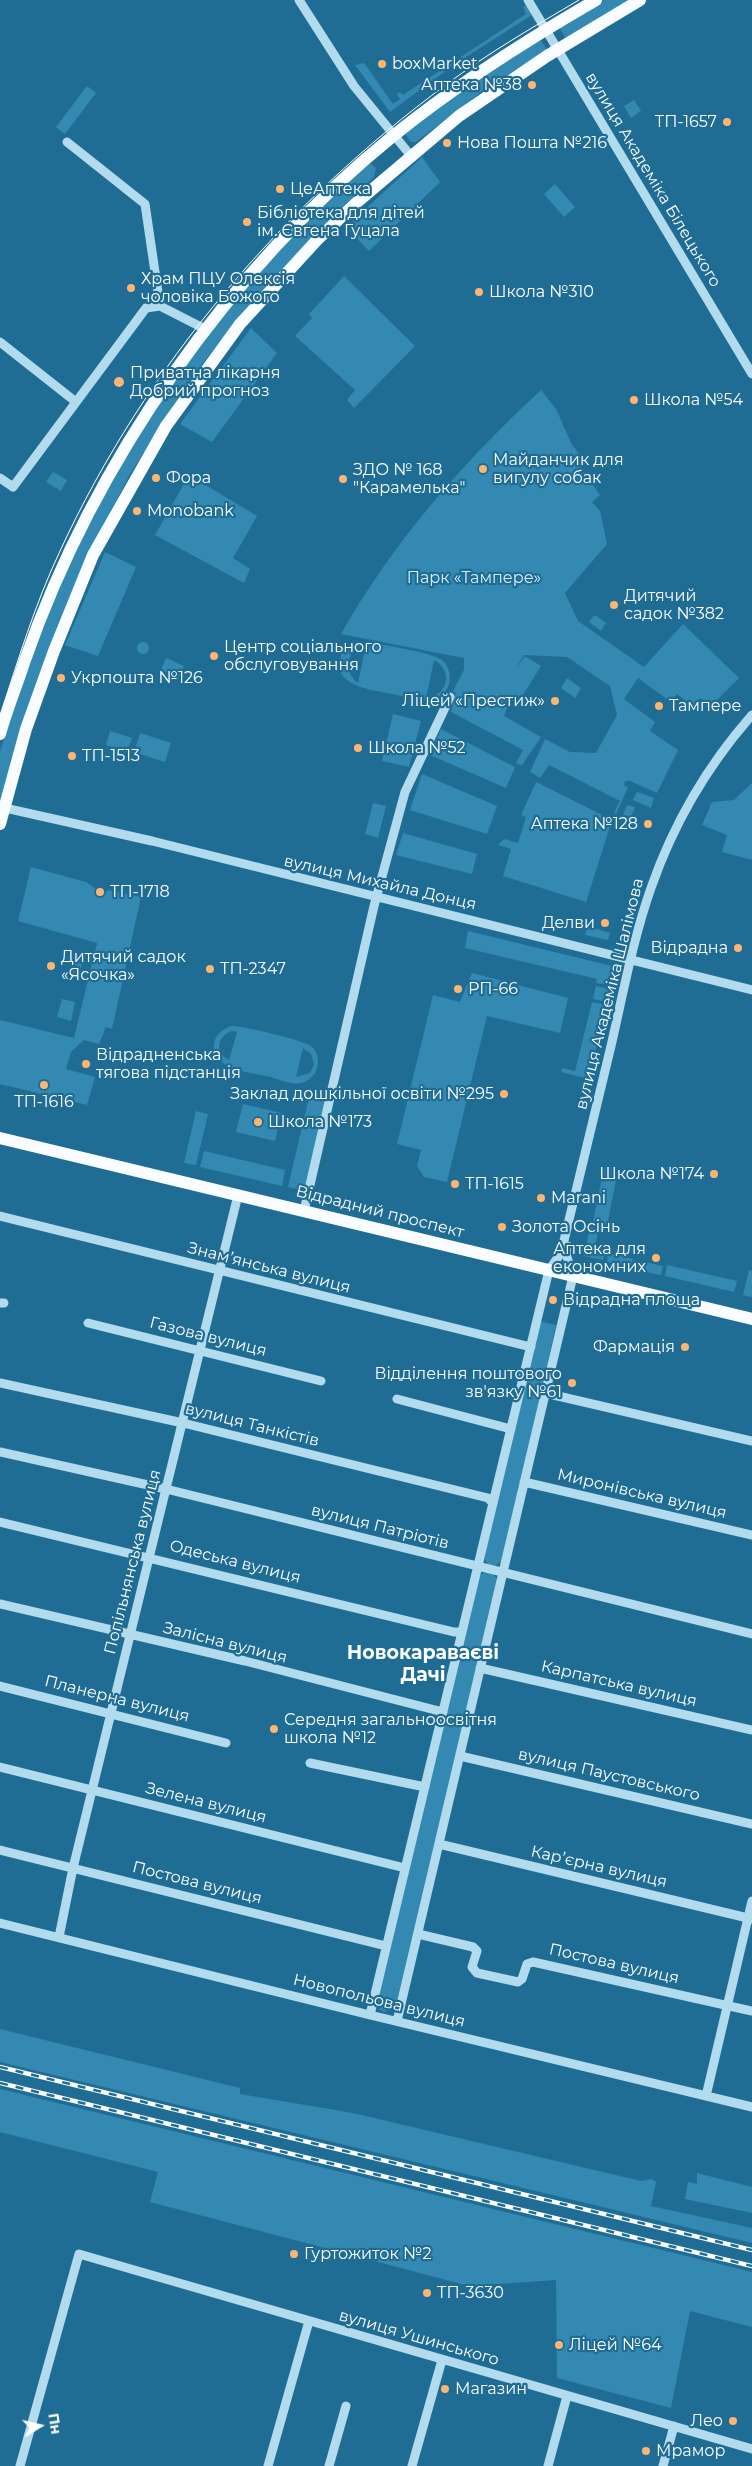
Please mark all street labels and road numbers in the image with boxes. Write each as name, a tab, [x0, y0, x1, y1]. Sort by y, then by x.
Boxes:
street label: вулиця Академіка Білецького	[581, 69, 725, 291]
street label: вулиця Михайла Донця	[282, 851, 478, 915]
street label: вулиця Академіка Шалімова	[572, 876, 648, 1112]
street label: Відрадний проспект	[294, 1182, 466, 1242]
street label: Знамʼянська вулиця	[186, 1238, 352, 1298]
street label: Газова вулиця	[147, 1313, 269, 1361]
street label: вулиця Танкістів	[183, 1399, 321, 1451]
street label: Миронівська вулиця	[555, 1465, 729, 1523]
street label: Попільнянська вулиця	[101, 1468, 165, 1656]
street label: вулиця Патріотів	[309, 1501, 451, 1553]
street label: Одеська вулиця	[167, 1536, 303, 1588]
street label: Залісна вулиця	[161, 1618, 289, 1668]
street label: Карпатська вулиця	[539, 1657, 699, 1711]
street label: Планерна вулиця	[43, 1672, 191, 1726]
street label: вулиця Паустовського	[516, 1745, 702, 1805]
street label: Зелена вулиця	[144, 1779, 268, 1827]
street label: Карʼєрна вулиця	[529, 1842, 669, 1892]
street label: Постова вулиця	[130, 1858, 264, 1908]
street label: Постова вулиця	[547, 1940, 681, 1988]
street label: Новопольова вулиця	[291, 1970, 467, 2032]
street label: вулиця Ушинського	[337, 2306, 501, 2370]

